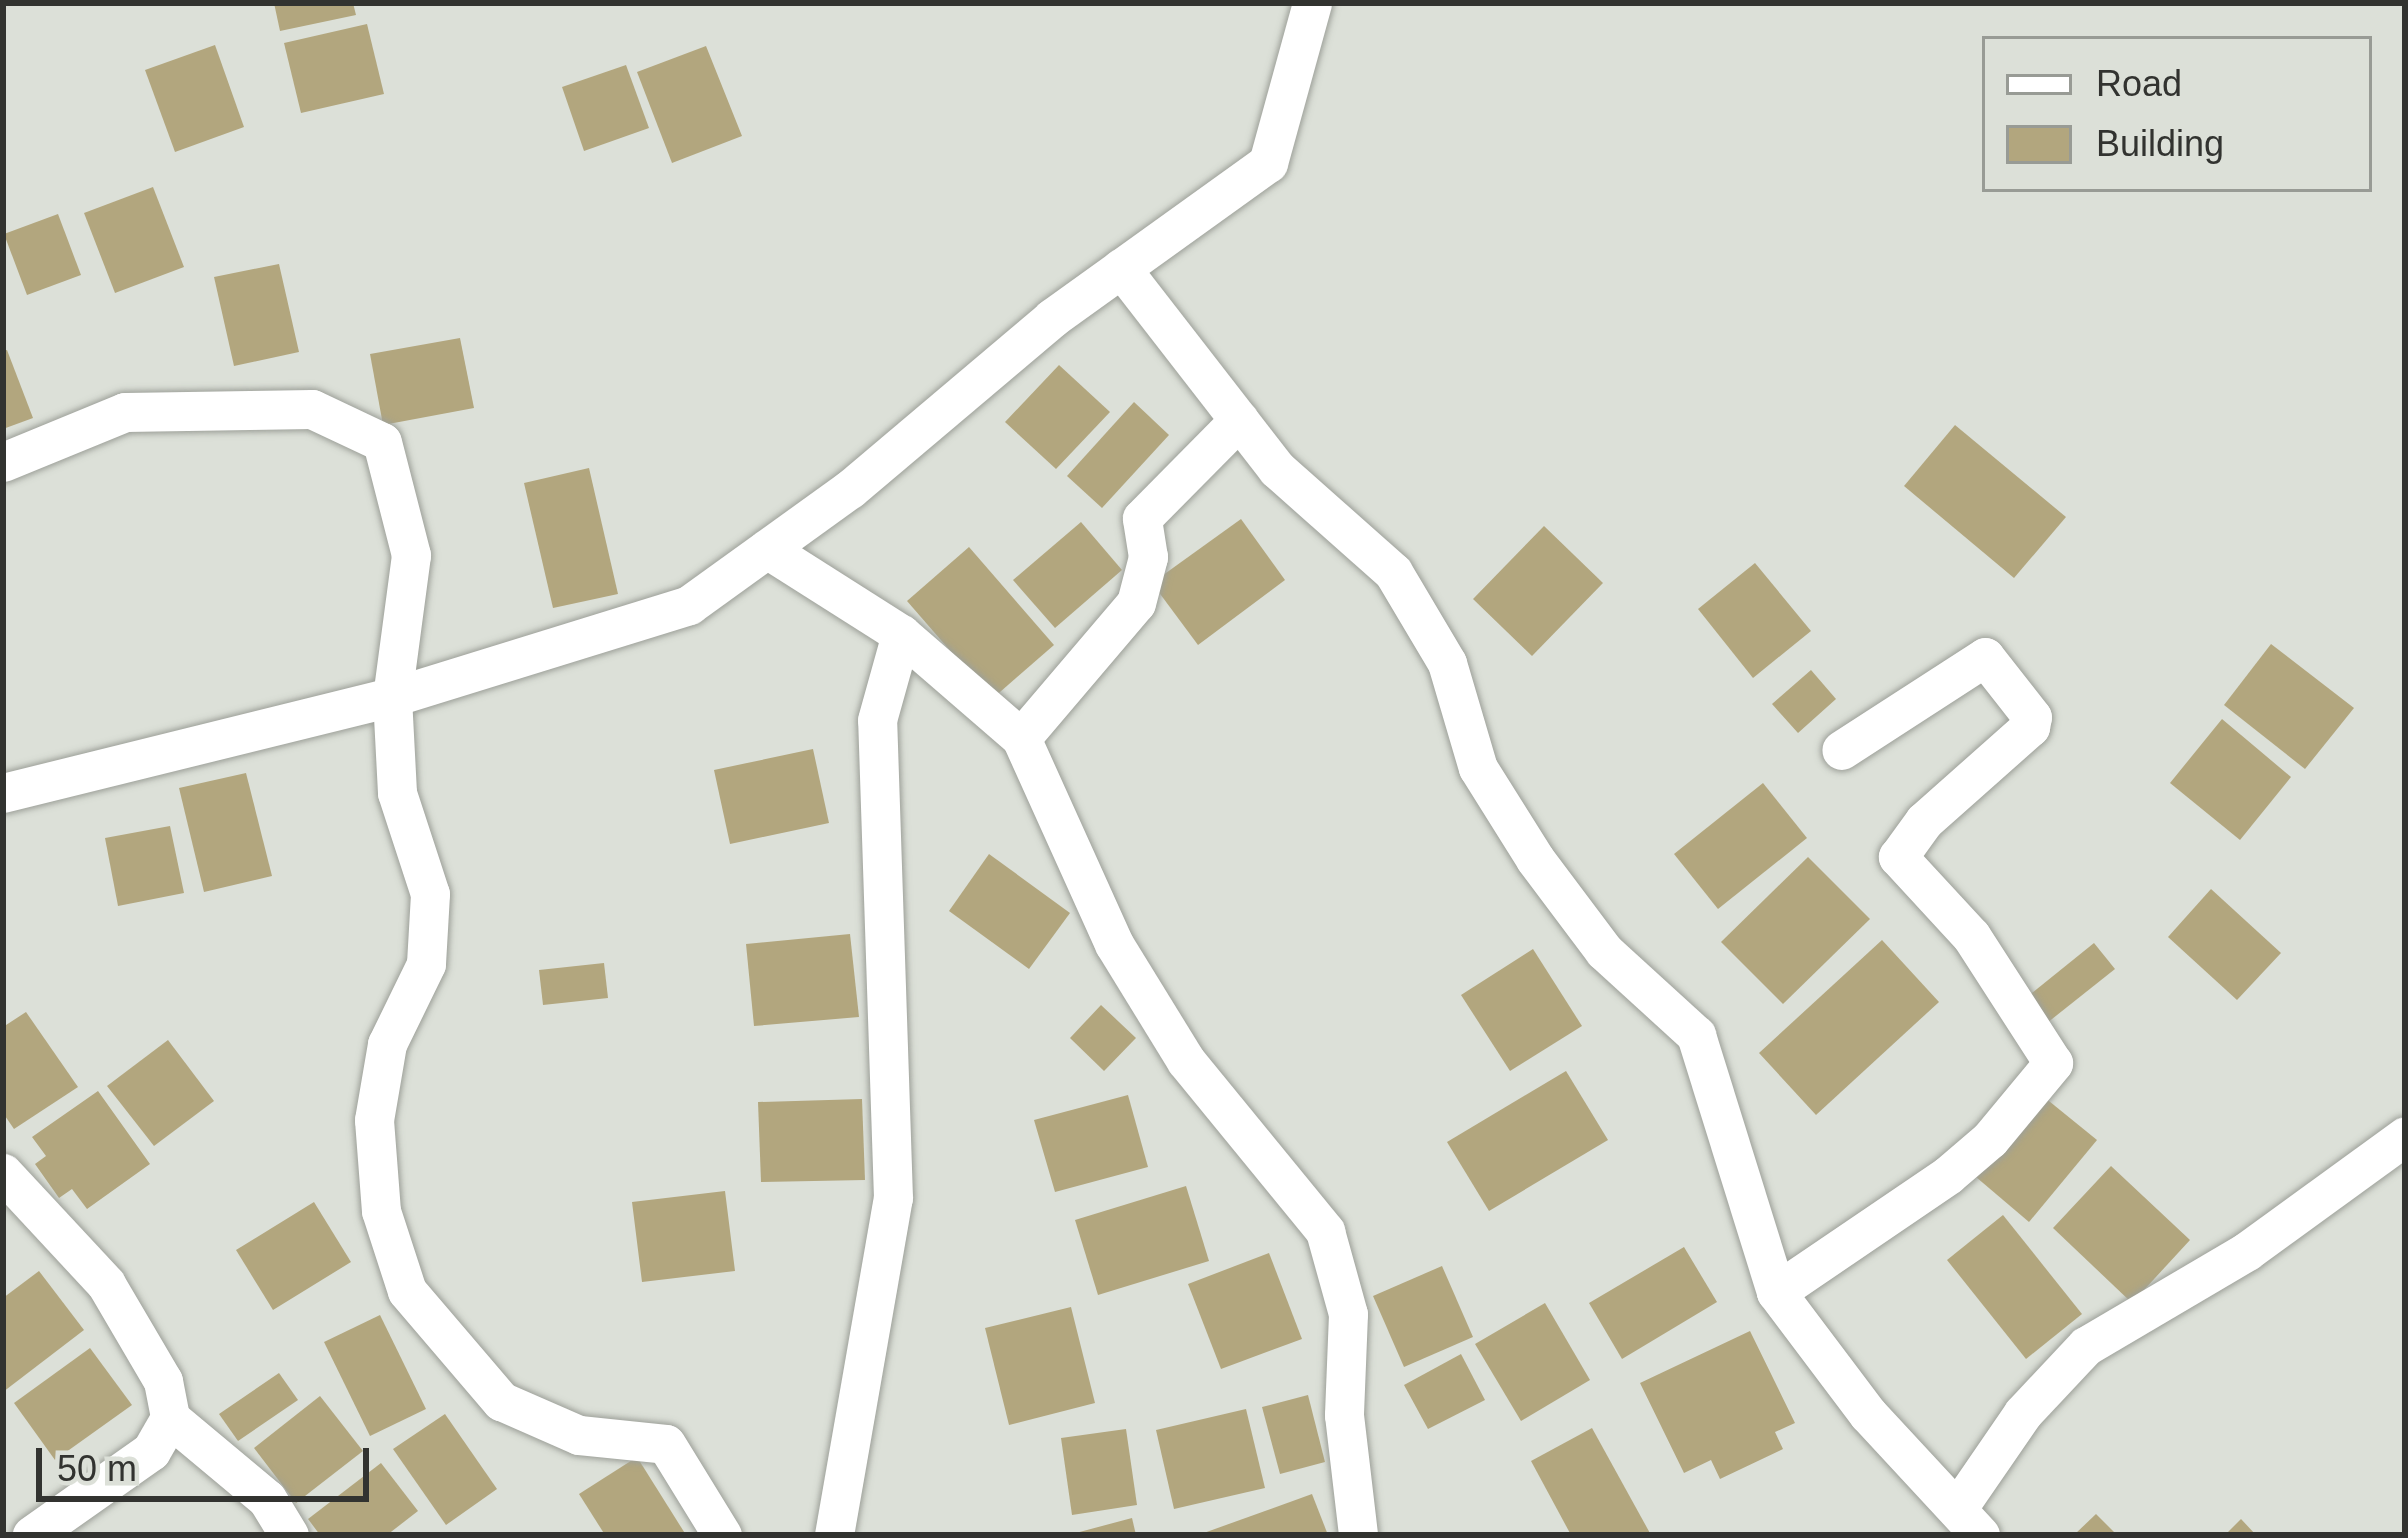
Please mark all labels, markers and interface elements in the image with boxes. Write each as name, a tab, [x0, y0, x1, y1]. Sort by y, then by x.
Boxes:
legend	[1982, 36, 2372, 192]
text: Road	[2096, 63, 2182, 104]
text: Building	[2096, 123, 2224, 164]
scale bar	[42, 1424, 375, 1498]
text: 50 m	[57, 1448, 137, 1489]

